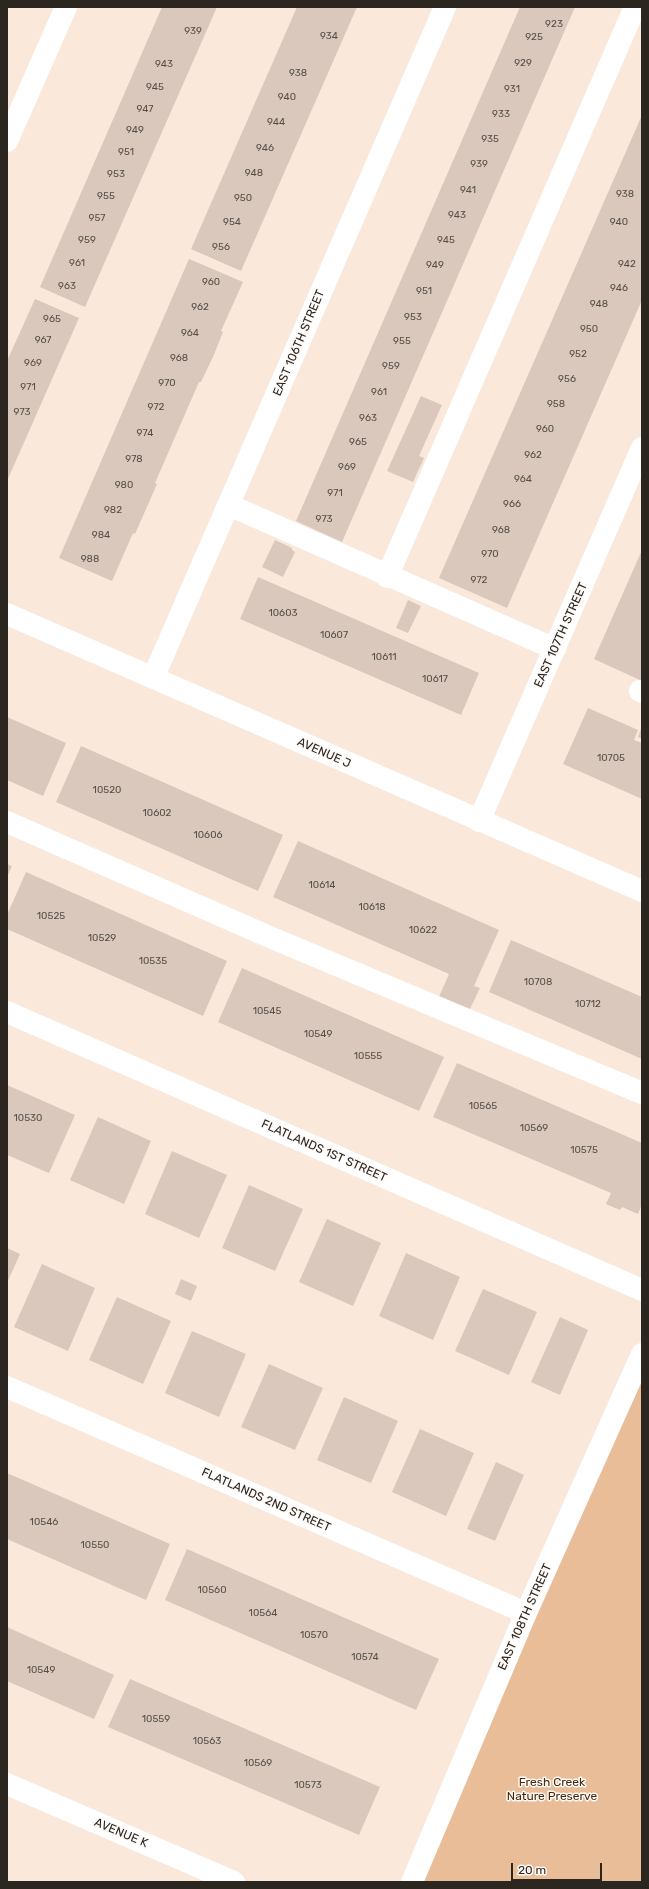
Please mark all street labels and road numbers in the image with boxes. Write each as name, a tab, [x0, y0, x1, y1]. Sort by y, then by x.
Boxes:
street label: EAST 106TH STREET	[270, 288, 328, 398]
street label: EAST 107TH STREET	[531, 580, 591, 690]
street label: AVENUE J	[295, 735, 353, 771]
street label: FLATLANDS 1ST STREET	[259, 1117, 389, 1185]
street label: FLATLANDS 2ND STREET	[199, 1465, 333, 1535]
street label: EAST 108TH STREET	[495, 1562, 555, 1672]
street label: AVENUE K	[92, 1815, 150, 1851]

